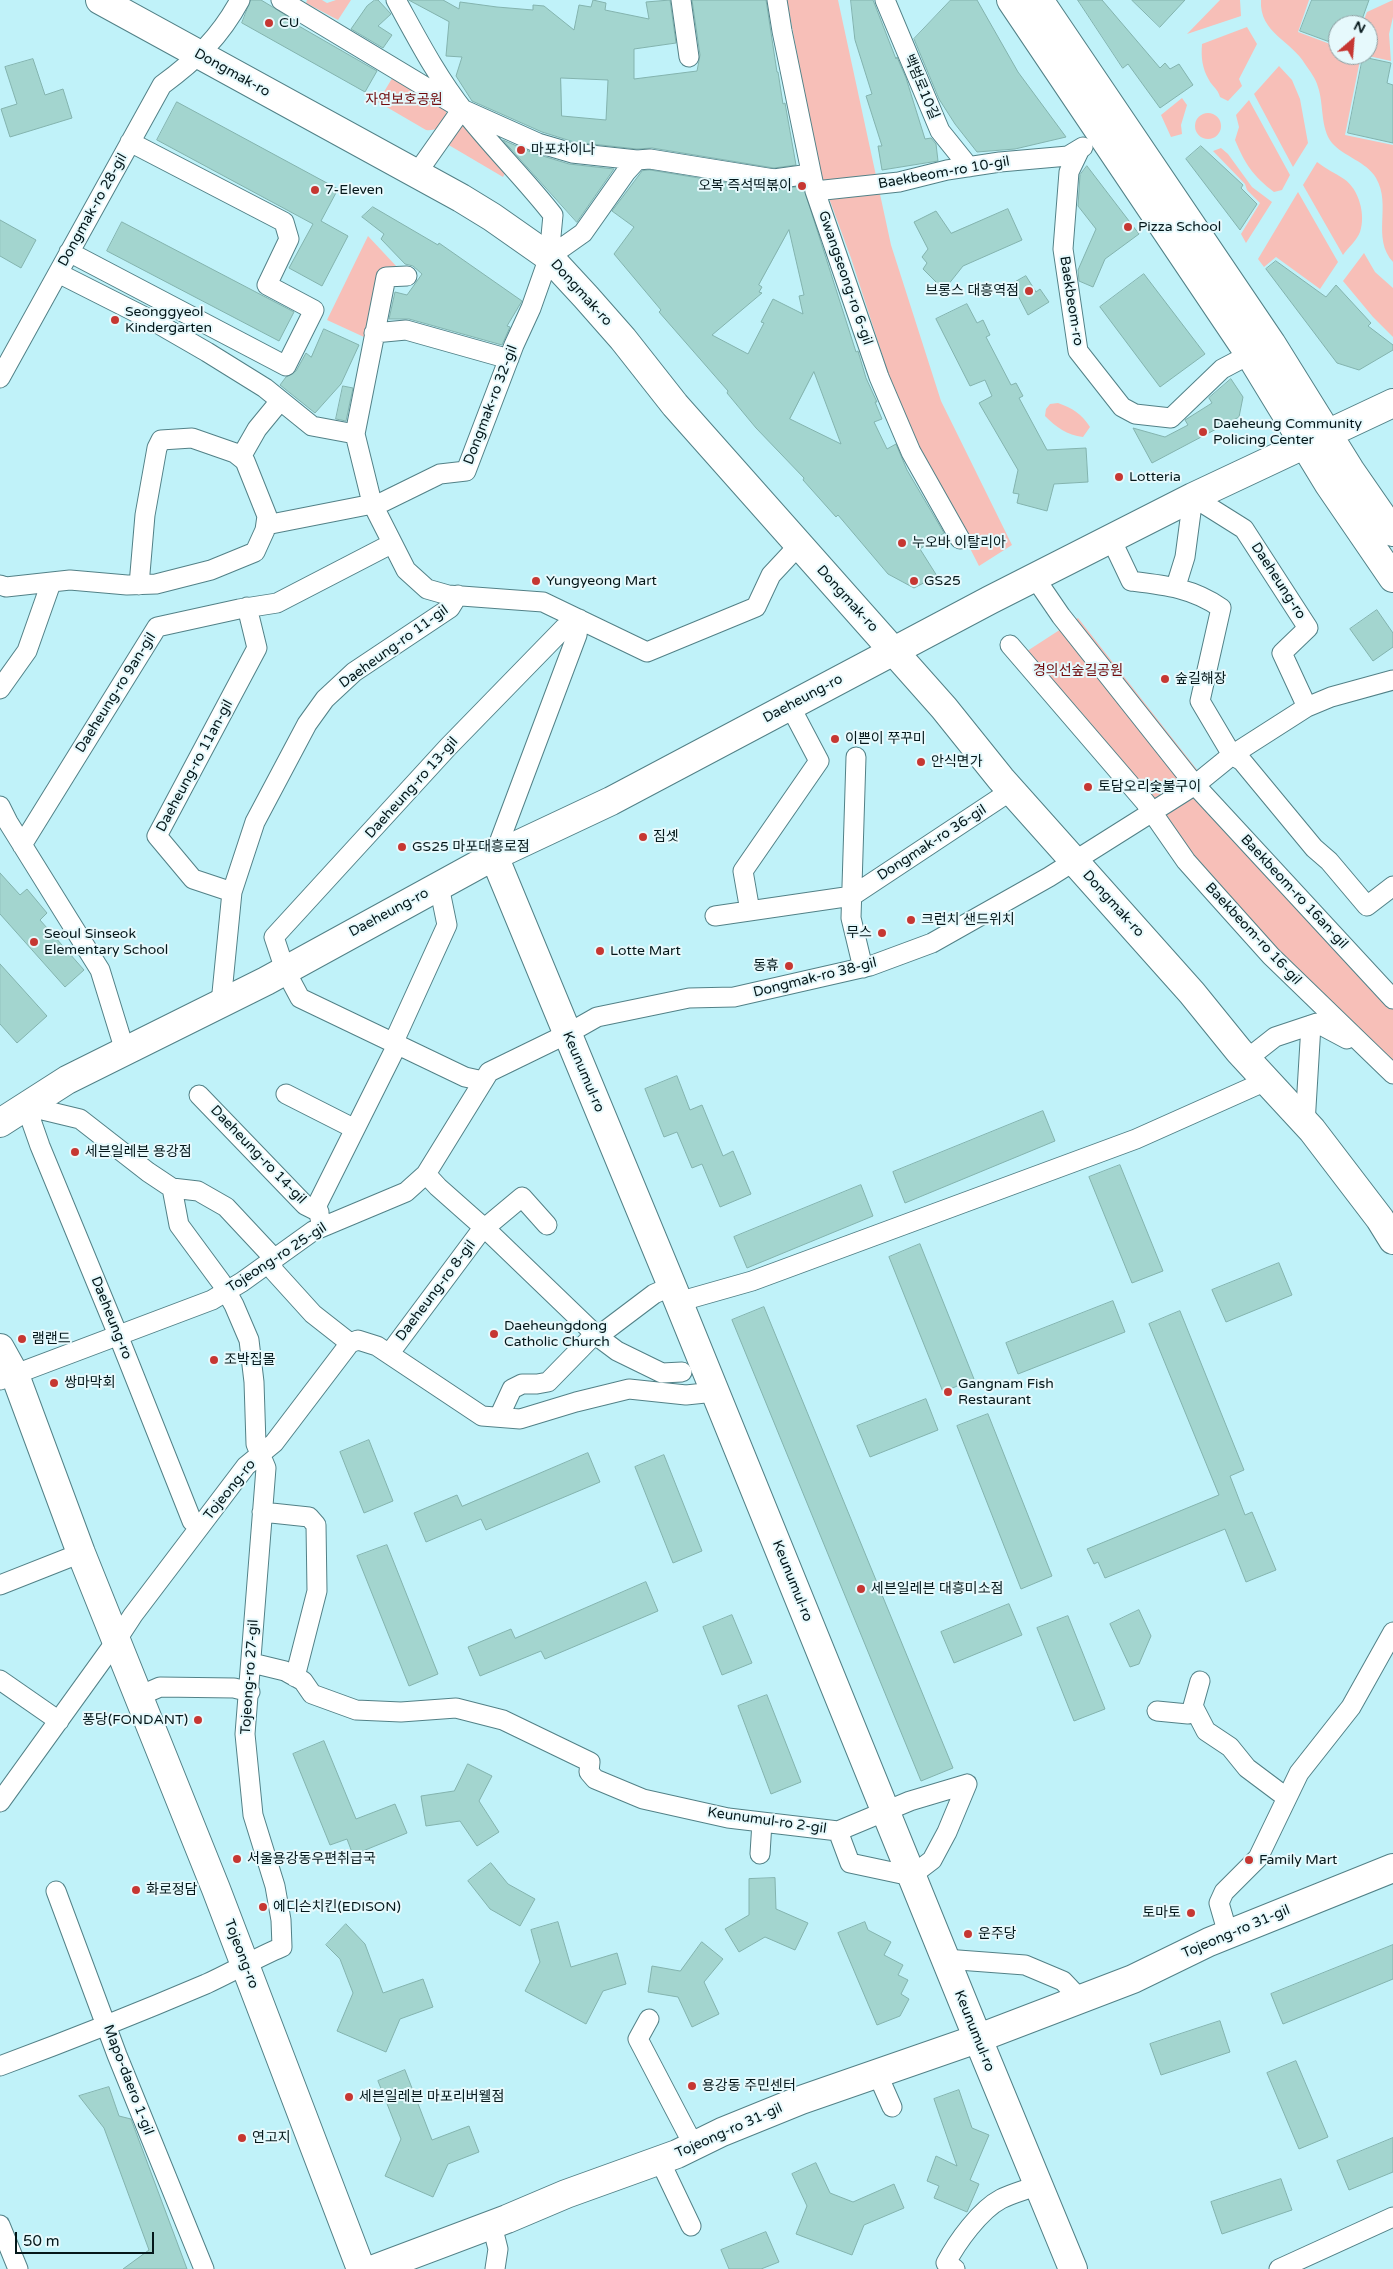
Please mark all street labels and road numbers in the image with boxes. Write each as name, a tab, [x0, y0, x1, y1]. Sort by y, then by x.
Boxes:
street label: Dongmak-ro	[191, 45, 273, 101]
street label: 백범로10길	[900, 52, 942, 122]
street label: Dongmak-ro 28-gil	[55, 151, 131, 269]
street label: Baekbeom-ro 10-gil	[877, 153, 1011, 193]
street label: Gwangseong-ro 6-gil	[814, 209, 876, 347]
street label: Baekbeom-ro	[1056, 255, 1086, 347]
street label: Dongmak-ro	[547, 256, 615, 330]
street label: Dongmak-ro 32-gil	[460, 343, 522, 467]
street label: Daeheung-ro	[1247, 540, 1309, 622]
street label: Dongmak-ro	[813, 562, 881, 636]
street label: Daeheung-ro 11-gil	[336, 602, 452, 692]
street label: Daeheung-ro 9an-gil	[72, 630, 160, 756]
street label: Daeheung-ro	[760, 671, 846, 727]
street label: Daeheung-ro 11an-gil	[153, 697, 237, 835]
street label: Daeheung-ro 13-gil	[362, 734, 462, 842]
street label: Dongmak-ro 36-gil	[874, 801, 990, 885]
street label: Baekbeom-ro 16an-gil	[1237, 832, 1351, 952]
street label: Dongmak-ro	[1079, 867, 1147, 941]
street label: Baekbeom-ro 16-gil	[1201, 880, 1305, 988]
street label: Daeheung-ro	[346, 885, 432, 941]
street label: Dongmak-ro 38-gil	[752, 955, 878, 1001]
street label: Keunumul-ro	[558, 1029, 608, 1115]
street label: Daeheung-ro 14-gil	[207, 1102, 309, 1208]
street label: Tojeong-ro 25-gil	[224, 1219, 330, 1297]
street label: Daeheung-ro 8-gil	[393, 1237, 479, 1345]
street label: Daeheung-ro	[87, 1274, 135, 1362]
street label: Tojeong-ro	[201, 1456, 259, 1524]
street label: Keunumul-ro	[768, 1538, 816, 1624]
street label: Tojeong-ro 27-gil	[238, 1619, 262, 1735]
street label: Keunumul-ro 2-gil	[706, 1804, 828, 1838]
street label: Tojeong-ro 31-gil	[1180, 1902, 1292, 1962]
street label: Tojeong-ro	[220, 1917, 262, 1991]
street label: Keunumul-ro	[950, 1988, 998, 2074]
street label: Mapo-daero 1-gil	[99, 2023, 157, 2137]
street label: Tojeong-ro 31-gil	[673, 2100, 785, 2162]

